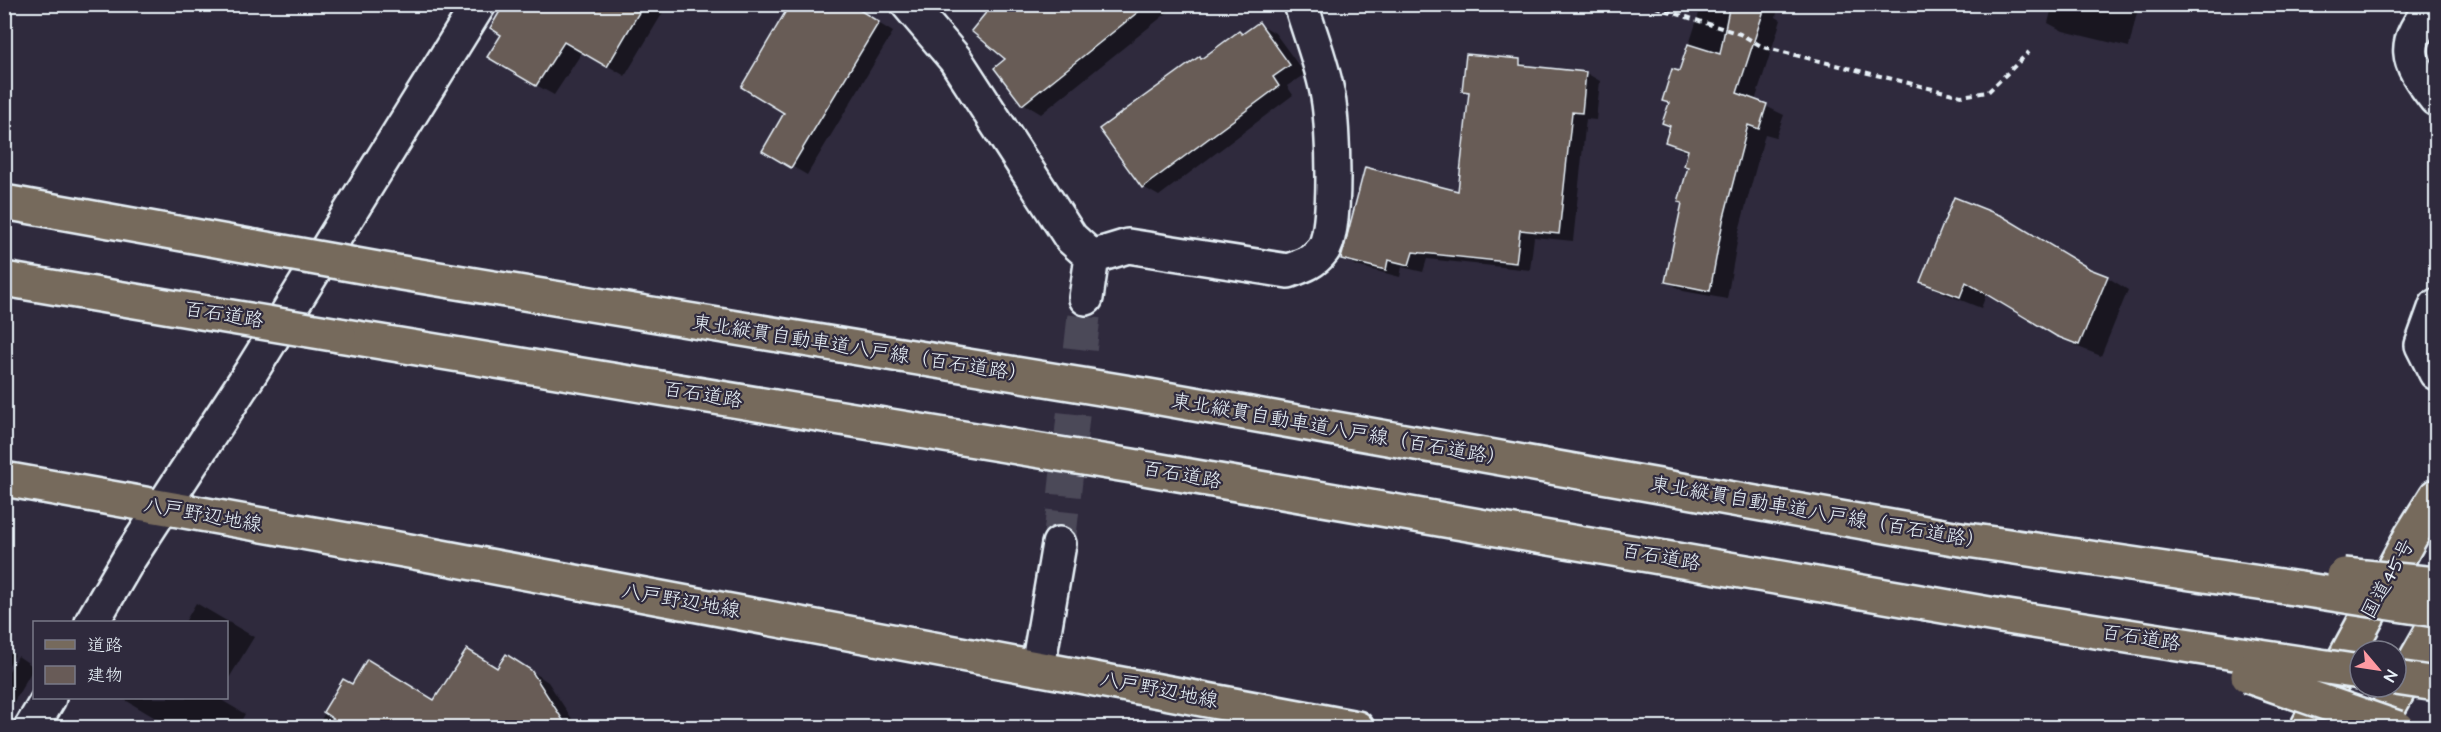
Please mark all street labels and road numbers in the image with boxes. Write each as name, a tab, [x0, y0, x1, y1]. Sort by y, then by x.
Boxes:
street label: 百石道路	[182, 295, 266, 335]
street label: 東北縦貫自動車道八戸線（百石道路）	[690, 309, 1030, 389]
street label: 百石道路	[661, 375, 745, 415]
street label: 東北縦貫自動車道八戸線（百石道路）	[1169, 387, 1509, 473]
street label: 百石道路	[1140, 454, 1224, 496]
street label: 東北縦貫自動車道八戸線（百石道路）	[1648, 470, 1988, 556]
street label: 八戸野辺地線	[141, 491, 265, 539]
street label: 国道45号	[2354, 534, 2422, 624]
street label: 百石道路	[1619, 536, 1703, 578]
street label: 八戸野辺地線	[619, 577, 743, 625]
street label: 百石道路	[2099, 618, 2183, 658]
street label: 八戸野辺地線	[1097, 665, 1221, 715]

